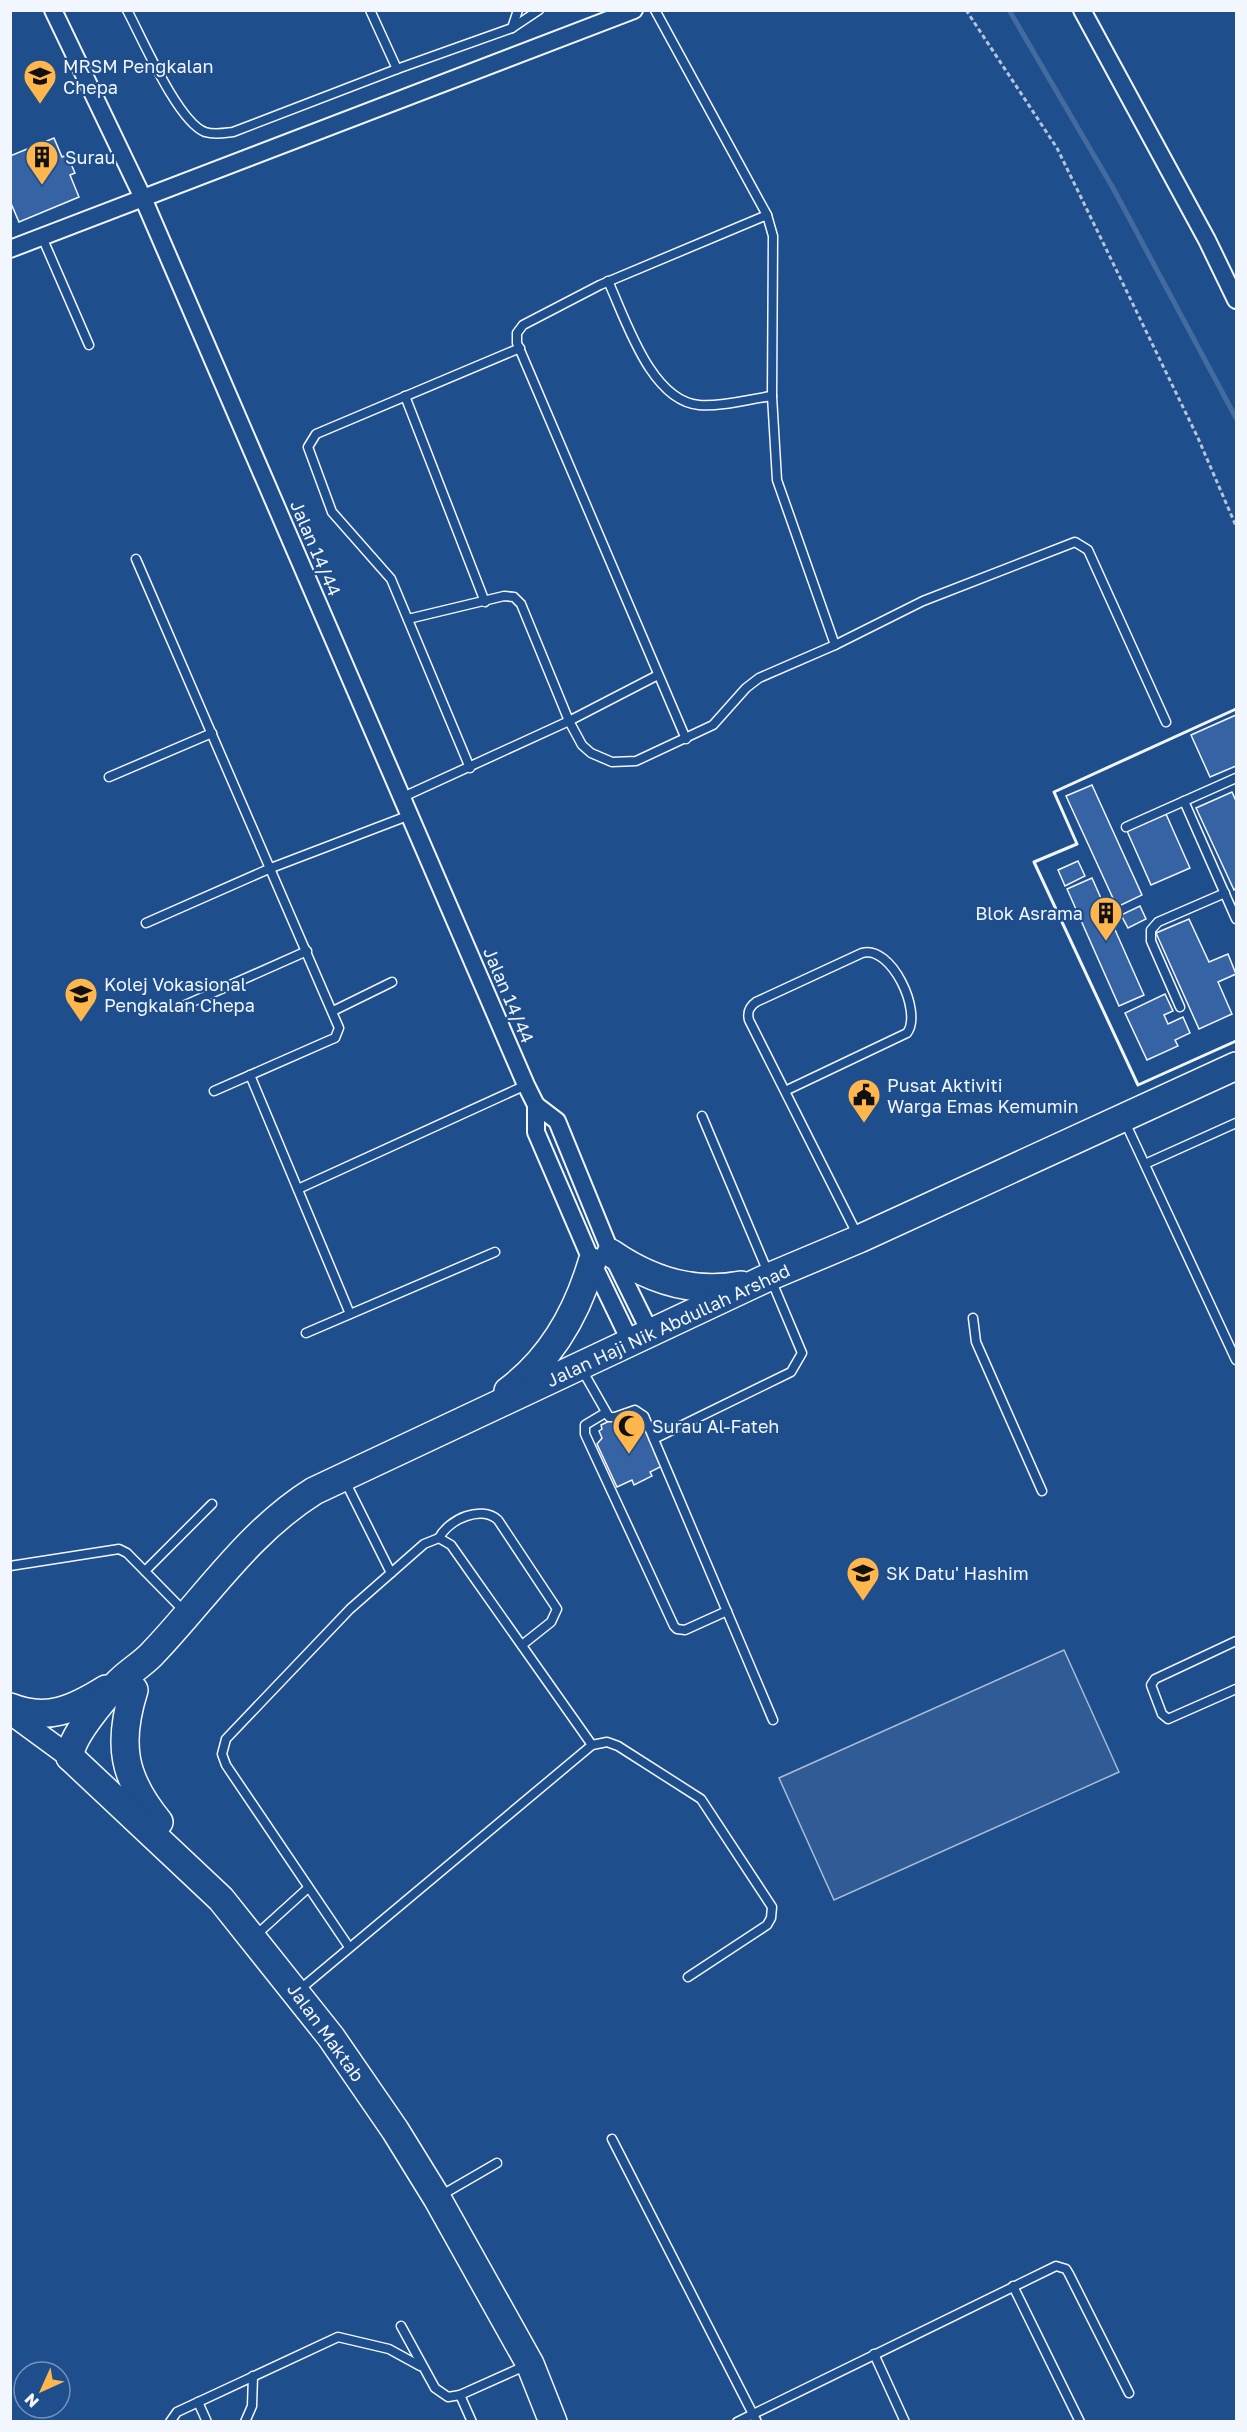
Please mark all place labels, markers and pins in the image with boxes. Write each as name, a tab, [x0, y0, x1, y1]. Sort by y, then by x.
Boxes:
place label: MRSM Pengkalan Chepa	[63, 55, 214, 98]
school or university icon: MRSM Pengkalan Chepa	[22, 58, 58, 105]
building icon: Surau	[24, 139, 60, 186]
place label: Surau	[65, 146, 115, 168]
building icon: Blok Asrama	[1088, 895, 1124, 942]
place label: Blok Asrama	[975, 902, 1083, 924]
place label: Kolej Vokasional Pengkalan Chepa	[104, 973, 255, 1016]
school or university icon: Kolej Vokasional Pengkalan Chepa	[63, 976, 99, 1023]
place label: Pusat Aktiviti Warga Emas Kemumin	[887, 1074, 1079, 1117]
public building icon: Pusat Aktiviti Warga Emas Kemumin	[846, 1077, 882, 1124]
mosque icon: Surau Al-Fateh	[611, 1408, 647, 1455]
place label: Surau Al-Fateh	[652, 1415, 779, 1437]
school or university icon: SK Datu' Hashim	[845, 1555, 881, 1602]
place label: SK Datu' Hashim	[886, 1562, 1029, 1584]

